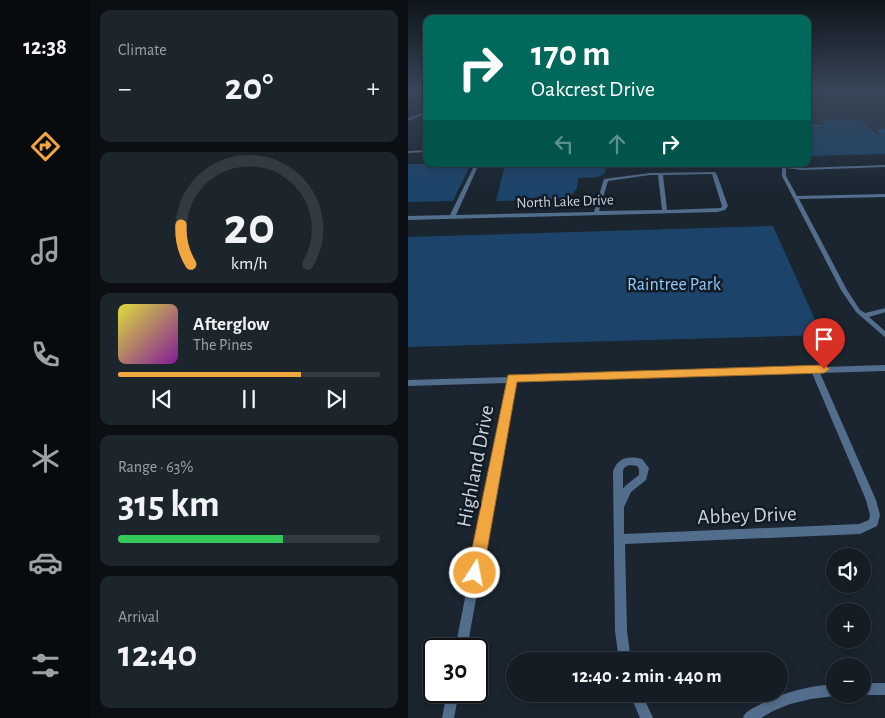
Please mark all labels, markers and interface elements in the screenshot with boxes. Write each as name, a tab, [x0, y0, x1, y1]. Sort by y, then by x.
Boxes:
icon: right	[448, 35, 513, 100]
text: 12:38	[23, 36, 67, 58]
text: 170 m	[531, 37, 611, 72]
text: Climate	[118, 42, 167, 58]
text: 20°	[225, 69, 273, 107]
text: −	[118, 75, 131, 103]
text: +	[367, 75, 380, 103]
text: Oakcrest Drive	[531, 78, 655, 100]
icon: directions	[28, 129, 63, 164]
icon: left	[550, 130, 578, 158]
icon: ahead	[603, 130, 631, 158]
icon: right	[656, 130, 684, 158]
street label: North Lake Drive	[516, 192, 614, 211]
text: 20	[223, 201, 275, 253]
icon: music	[28, 233, 63, 268]
text: km/h	[231, 255, 267, 273]
park label: Raintree Park	[627, 276, 722, 294]
text: Afterglow	[193, 315, 269, 334]
pin	[803, 318, 845, 369]
icon: arrive	[810, 325, 838, 353]
icon: phone	[28, 337, 63, 372]
text: The Pines	[193, 337, 253, 353]
icon: previous	[148, 385, 176, 413]
icon: pause	[235, 385, 263, 413]
icon: next	[322, 385, 350, 413]
street label: Highland Drive	[453, 403, 498, 529]
icon: climate	[28, 441, 63, 476]
text: Range · 63%	[118, 459, 193, 475]
text: 315 km	[118, 486, 220, 524]
street label: Abbey Drive	[697, 503, 797, 528]
icon: car	[28, 545, 63, 580]
position arrow	[448, 546, 500, 598]
map controls	[826, 548, 871, 703]
button: sound	[826, 548, 871, 593]
button: +	[826, 603, 871, 648]
text: Arrival	[118, 609, 159, 625]
text: 12:40	[118, 636, 197, 674]
speed limit sign: 30	[423, 638, 488, 703]
icon: filters	[28, 648, 63, 683]
button: −	[826, 658, 871, 703]
text: 12:40 · 2 min · 440 m	[572, 667, 722, 686]

